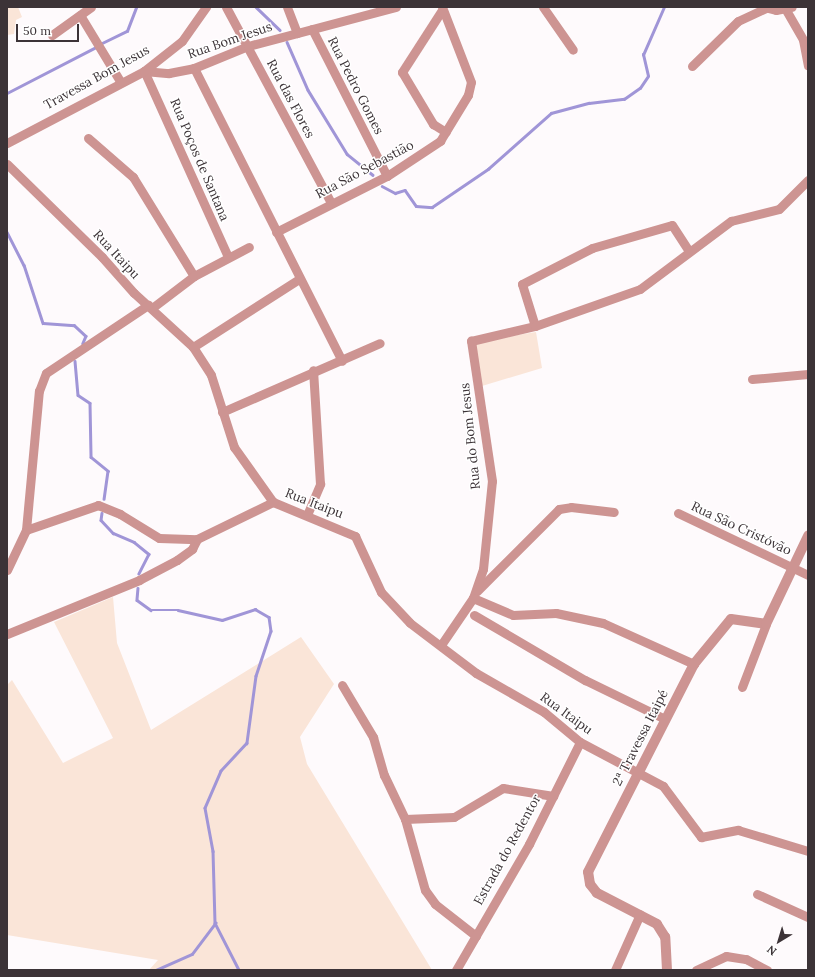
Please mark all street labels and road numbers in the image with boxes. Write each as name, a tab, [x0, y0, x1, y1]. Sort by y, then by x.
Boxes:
street label: Rua Bom Jesus	[186, 19, 274, 63]
street label: Rua Pedro Gomes	[324, 35, 386, 137]
street label: Travessa Bom Jesus	[42, 43, 152, 113]
street label: Rua das Flores	[263, 57, 317, 141]
street label: Rua Poços de Santana	[166, 96, 232, 224]
street label: Rua São Sebastião	[313, 138, 417, 202]
street label: Rua Itaipu	[89, 227, 143, 283]
street label: Rua do Bom Jesus	[458, 382, 484, 490]
street label: Rua Itaipu	[283, 486, 345, 522]
street label: Rua São Cristóvão	[688, 499, 794, 559]
street label: 2ª Travessa Itaipé	[610, 687, 672, 789]
street label: Rua Itaipu	[537, 690, 595, 738]
street label: Estrada do Redentor	[471, 792, 545, 908]

